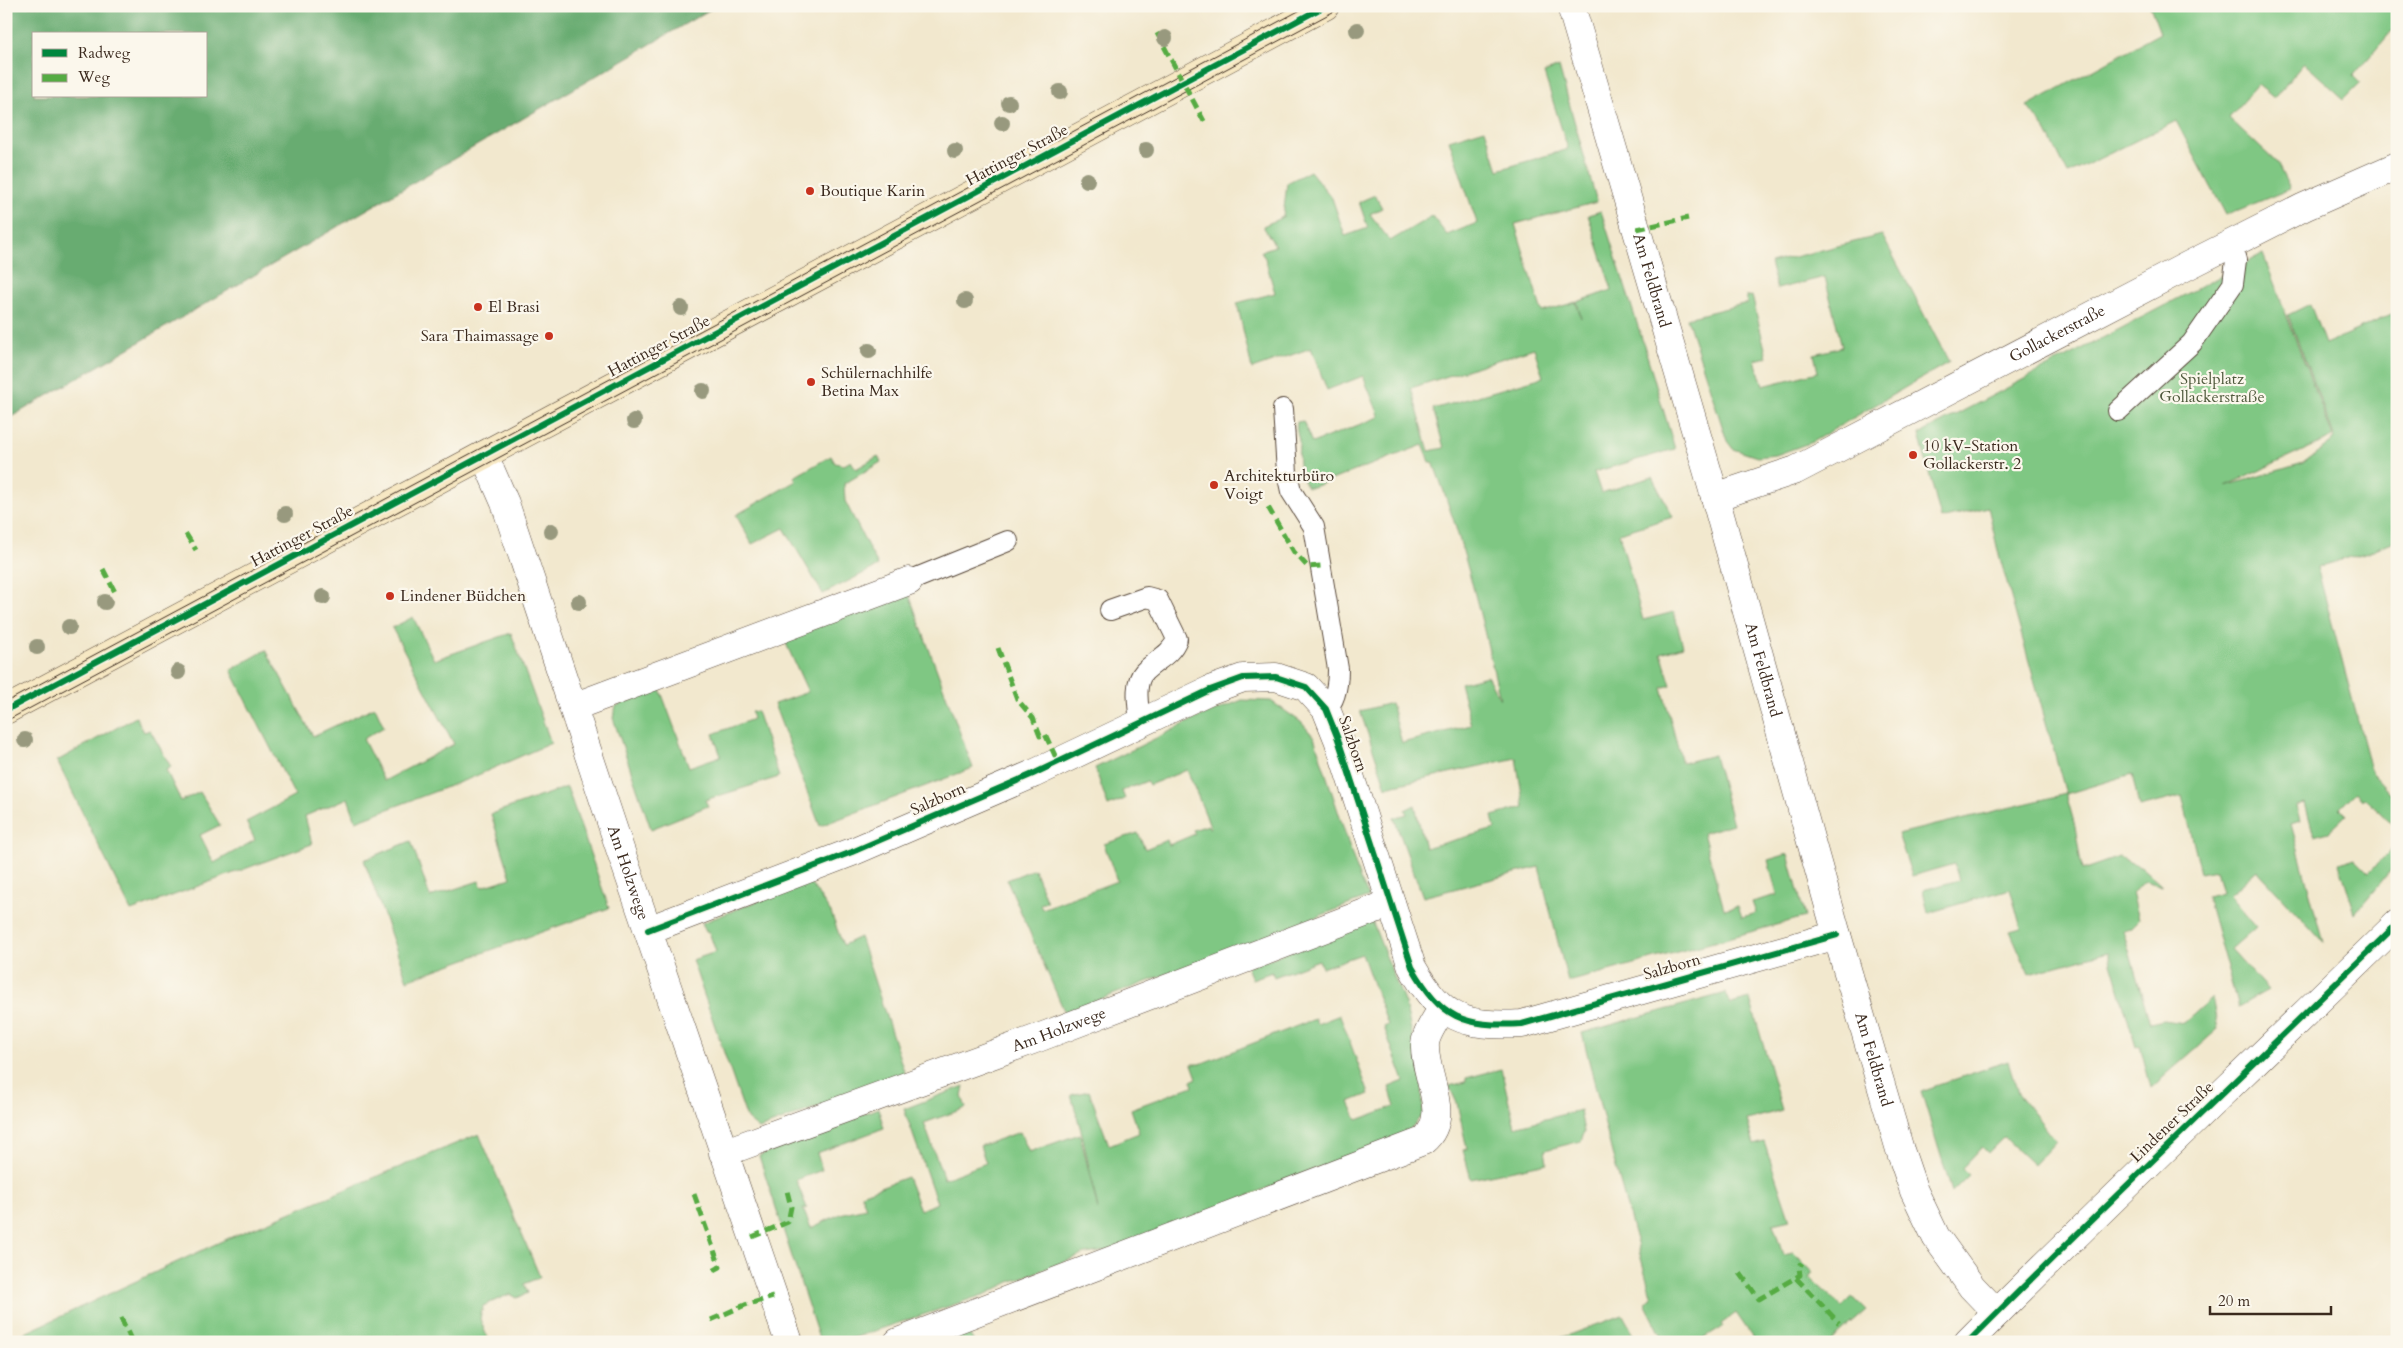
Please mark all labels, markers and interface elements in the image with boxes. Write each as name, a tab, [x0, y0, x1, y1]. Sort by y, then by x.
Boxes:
legend	[32, 32, 208, 98]
text: Radweg	[78, 43, 131, 63]
text: Weg	[77, 67, 110, 87]
street label: Hattinger Straße	[962, 119, 1072, 191]
place label: Boutique Karin	[820, 180, 925, 202]
marker: Boutique Karin	[804, 185, 816, 197]
street label: Am Feldbrand	[1627, 231, 1676, 331]
place label: El Brasi	[488, 296, 540, 318]
street label: Gollackerstraße	[2005, 300, 2109, 368]
marker: El Brasi	[472, 301, 484, 313]
street label: Hattinger Straße	[604, 310, 714, 382]
place label: Sara Thaimassage	[421, 325, 539, 347]
marker: Sara Thaimassage	[543, 330, 555, 342]
place label: Schülernachhilfe Betina Max	[821, 362, 933, 402]
park label: Spielplatz Gollackerstraße	[2159, 368, 2265, 408]
marker: Schülernachhilfe Betina Max	[805, 376, 817, 388]
place label: 10 kV-Station Gollackerstr. 2	[1923, 435, 2021, 475]
marker: 10 kV-Station Gollackerstr. 2	[1907, 449, 1919, 461]
place label: Architekturbüro Voigt	[1224, 465, 1335, 505]
marker: Architekturbüro Voigt	[1208, 479, 1220, 491]
street label: Hattinger Straße	[247, 500, 357, 572]
place label: Lindener Büdchen	[400, 585, 526, 607]
marker: Lindener Büdchen	[384, 590, 396, 602]
street label: Am Feldbrand	[1739, 620, 1787, 720]
street label: Salzborn	[1333, 713, 1373, 775]
street label: Salzborn	[907, 777, 969, 821]
street label: Am Holzwege	[602, 822, 655, 923]
street label: Salzborn	[1641, 948, 1703, 986]
street label: Am Holzwege	[1009, 1002, 1109, 1058]
street label: Am Feldbrand	[1849, 1010, 1898, 1110]
street label: Lindener Straße	[2125, 1077, 2219, 1167]
scale bar	[2210, 1283, 2332, 1315]
text: 20 m	[2218, 1291, 2250, 1311]

